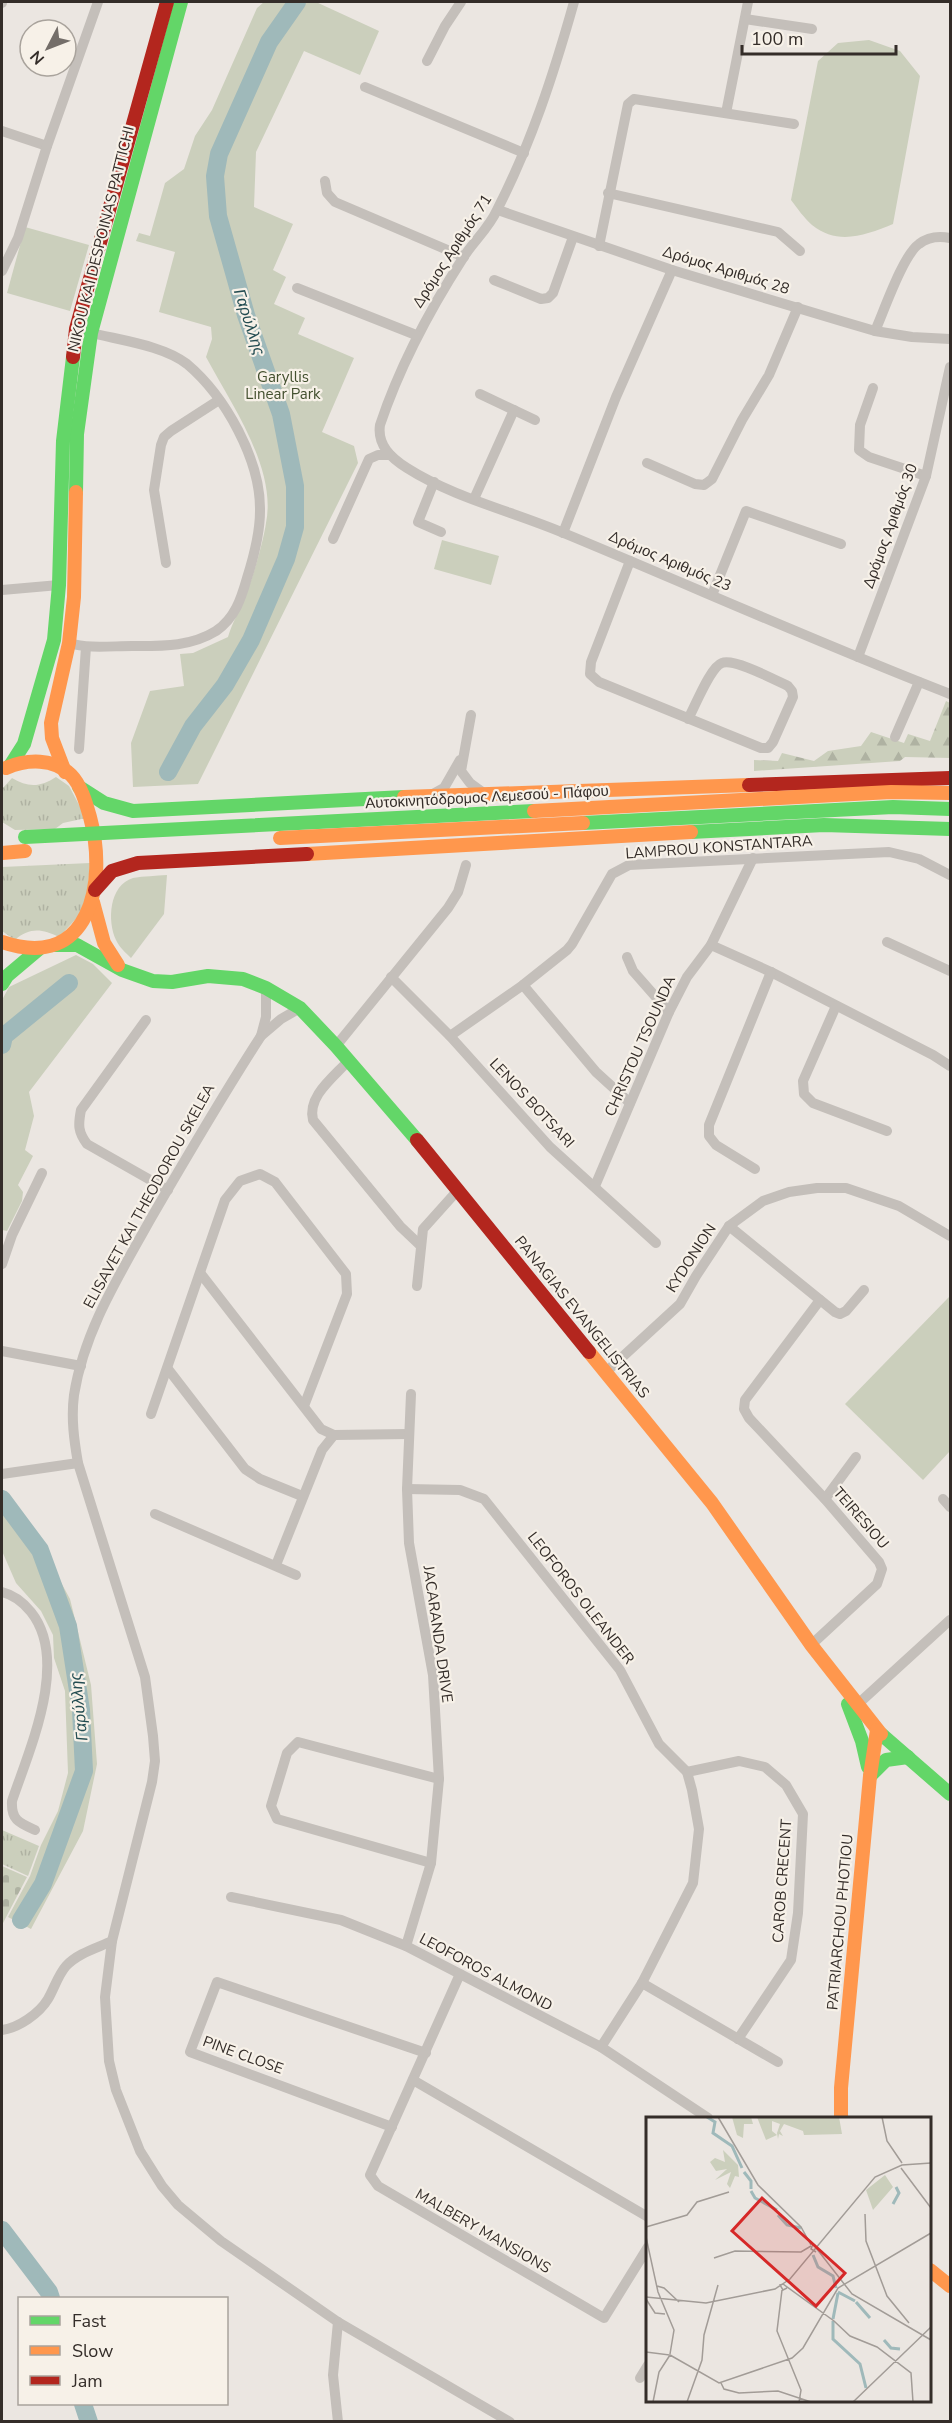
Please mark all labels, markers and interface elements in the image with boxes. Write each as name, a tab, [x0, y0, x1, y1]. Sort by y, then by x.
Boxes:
north arrow	[18, 18, 78, 78]
scale bar	[742, 18, 896, 56]
text: 100 m	[751, 27, 803, 51]
text: N	[25, 46, 50, 69]
street label: NIKOU KAI DESPOINAS PATTICHI	[63, 124, 139, 354]
street label: Δρόμος Αριθμός 71	[408, 190, 496, 312]
street label: Δρόμος Αριθμός 28	[660, 241, 792, 299]
water label: Γαρύλλης	[228, 286, 270, 358]
park label: Garyllis Linear Park	[245, 367, 321, 404]
street label: Δρόμος Αριθμός 30	[858, 461, 922, 591]
street label: Δρόμος Αριθμός 23	[605, 526, 735, 596]
street label: Αυτοκινητόδρομος Λεμεσού - Πάφου	[365, 781, 609, 813]
street label: LAMPROU KONSTANTARA	[625, 830, 813, 864]
street label: CHRISTOU TSOUNDA	[600, 972, 680, 1120]
street label: LENOS BOTSARI	[485, 1054, 579, 1152]
street label: ELISAVET KAI THEODOROU SKELEA	[79, 1080, 219, 1312]
street label: KYDONION	[661, 1220, 721, 1296]
street label: PANAGIAS EVANGELISTRIAS	[510, 1232, 654, 1402]
street label: TEIRESIOU	[829, 1483, 893, 1553]
street label: LEOFOROS OLEANDER	[523, 1528, 639, 1668]
street label: JACARANDA DRIVE	[418, 1563, 458, 1704]
water label: Γαρύλλης	[64, 1672, 94, 1742]
street label: CAROB CRECENT	[768, 1818, 796, 1944]
street label: PATRIARCHOU PHOTIOU	[822, 1833, 858, 2011]
street label: LEOFOROS ALMOND	[416, 1928, 556, 2016]
street label: PINE CLOSE	[200, 2031, 286, 2079]
inset map	[646, 2117, 931, 2402]
street label: MALBERY MANSIONS	[412, 2184, 554, 2278]
legend	[18, 2297, 228, 2405]
text: Fast	[72, 2309, 107, 2333]
text: Slow	[72, 2339, 113, 2363]
text: Jam	[71, 2369, 103, 2393]

